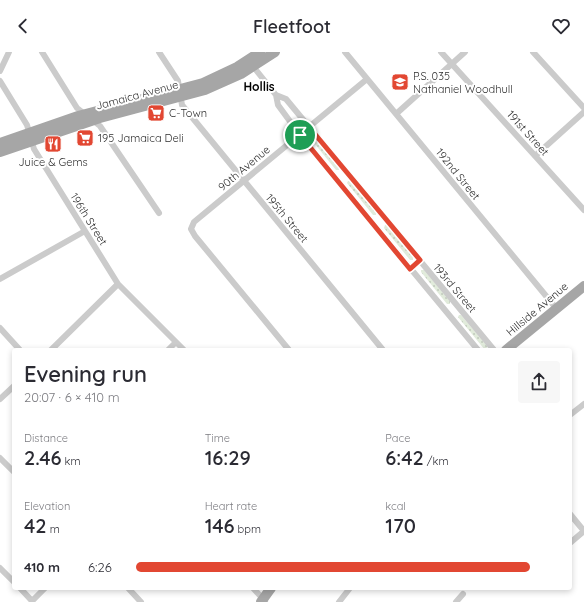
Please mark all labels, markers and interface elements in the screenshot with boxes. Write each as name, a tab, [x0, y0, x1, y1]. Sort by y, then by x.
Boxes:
icon: back	[12, 15, 34, 37]
text: Fleetfoot	[253, 15, 331, 38]
icon: heart	[550, 15, 572, 37]
place label: P.S. 035 Nathaniel Woodhull	[413, 69, 513, 96]
school or university icon: P.S. 035 Nathaniel Woodhull	[390, 72, 410, 92]
street label: Jamaica Avenue	[94, 77, 180, 113]
district label: Hollis	[243, 79, 275, 94]
supermarket icon: C-Town	[146, 103, 166, 123]
place label: C-Town	[169, 106, 207, 120]
street label: 191st Street	[504, 107, 552, 159]
pin	[283, 118, 317, 152]
icon: arrive	[289, 124, 311, 146]
supermarket icon: 195 Jamaica Deli	[75, 128, 95, 148]
place label: 195 Jamaica Deli	[98, 131, 184, 145]
restaurant icon: Juice & Gems	[43, 134, 63, 154]
street label: 90th Avenue	[215, 142, 273, 194]
street label: 192nd Street	[433, 145, 483, 203]
place label: Juice & Gems	[18, 155, 88, 169]
street label: 196th Street	[67, 190, 111, 248]
street label: 195th Street	[263, 191, 312, 245]
street label: 193rd Street	[430, 261, 480, 316]
street label: Hillside Avenue	[503, 279, 571, 339]
text: Evening run	[24, 360, 147, 388]
button: share	[518, 361, 560, 403]
text: 20:07 · 6 × 410 m	[24, 389, 120, 405]
text: Distance	[24, 431, 68, 445]
text: Time	[205, 431, 230, 445]
text: Pace	[385, 431, 410, 445]
text: 2.46	[24, 445, 62, 470]
text: 16:29	[205, 445, 251, 470]
text: 6:42	[385, 445, 424, 470]
text: km	[62, 454, 80, 468]
text: /km	[424, 454, 448, 468]
text: Elevation	[24, 499, 70, 513]
text: Heart rate	[205, 499, 257, 513]
text: kcal	[385, 499, 406, 513]
text: 42	[24, 513, 47, 538]
text: 146	[205, 513, 235, 538]
text: 170	[385, 513, 416, 538]
text: m	[47, 522, 60, 536]
text: bpm	[235, 522, 261, 536]
text: 410 m	[24, 559, 60, 575]
text: 6:26	[88, 559, 112, 575]

